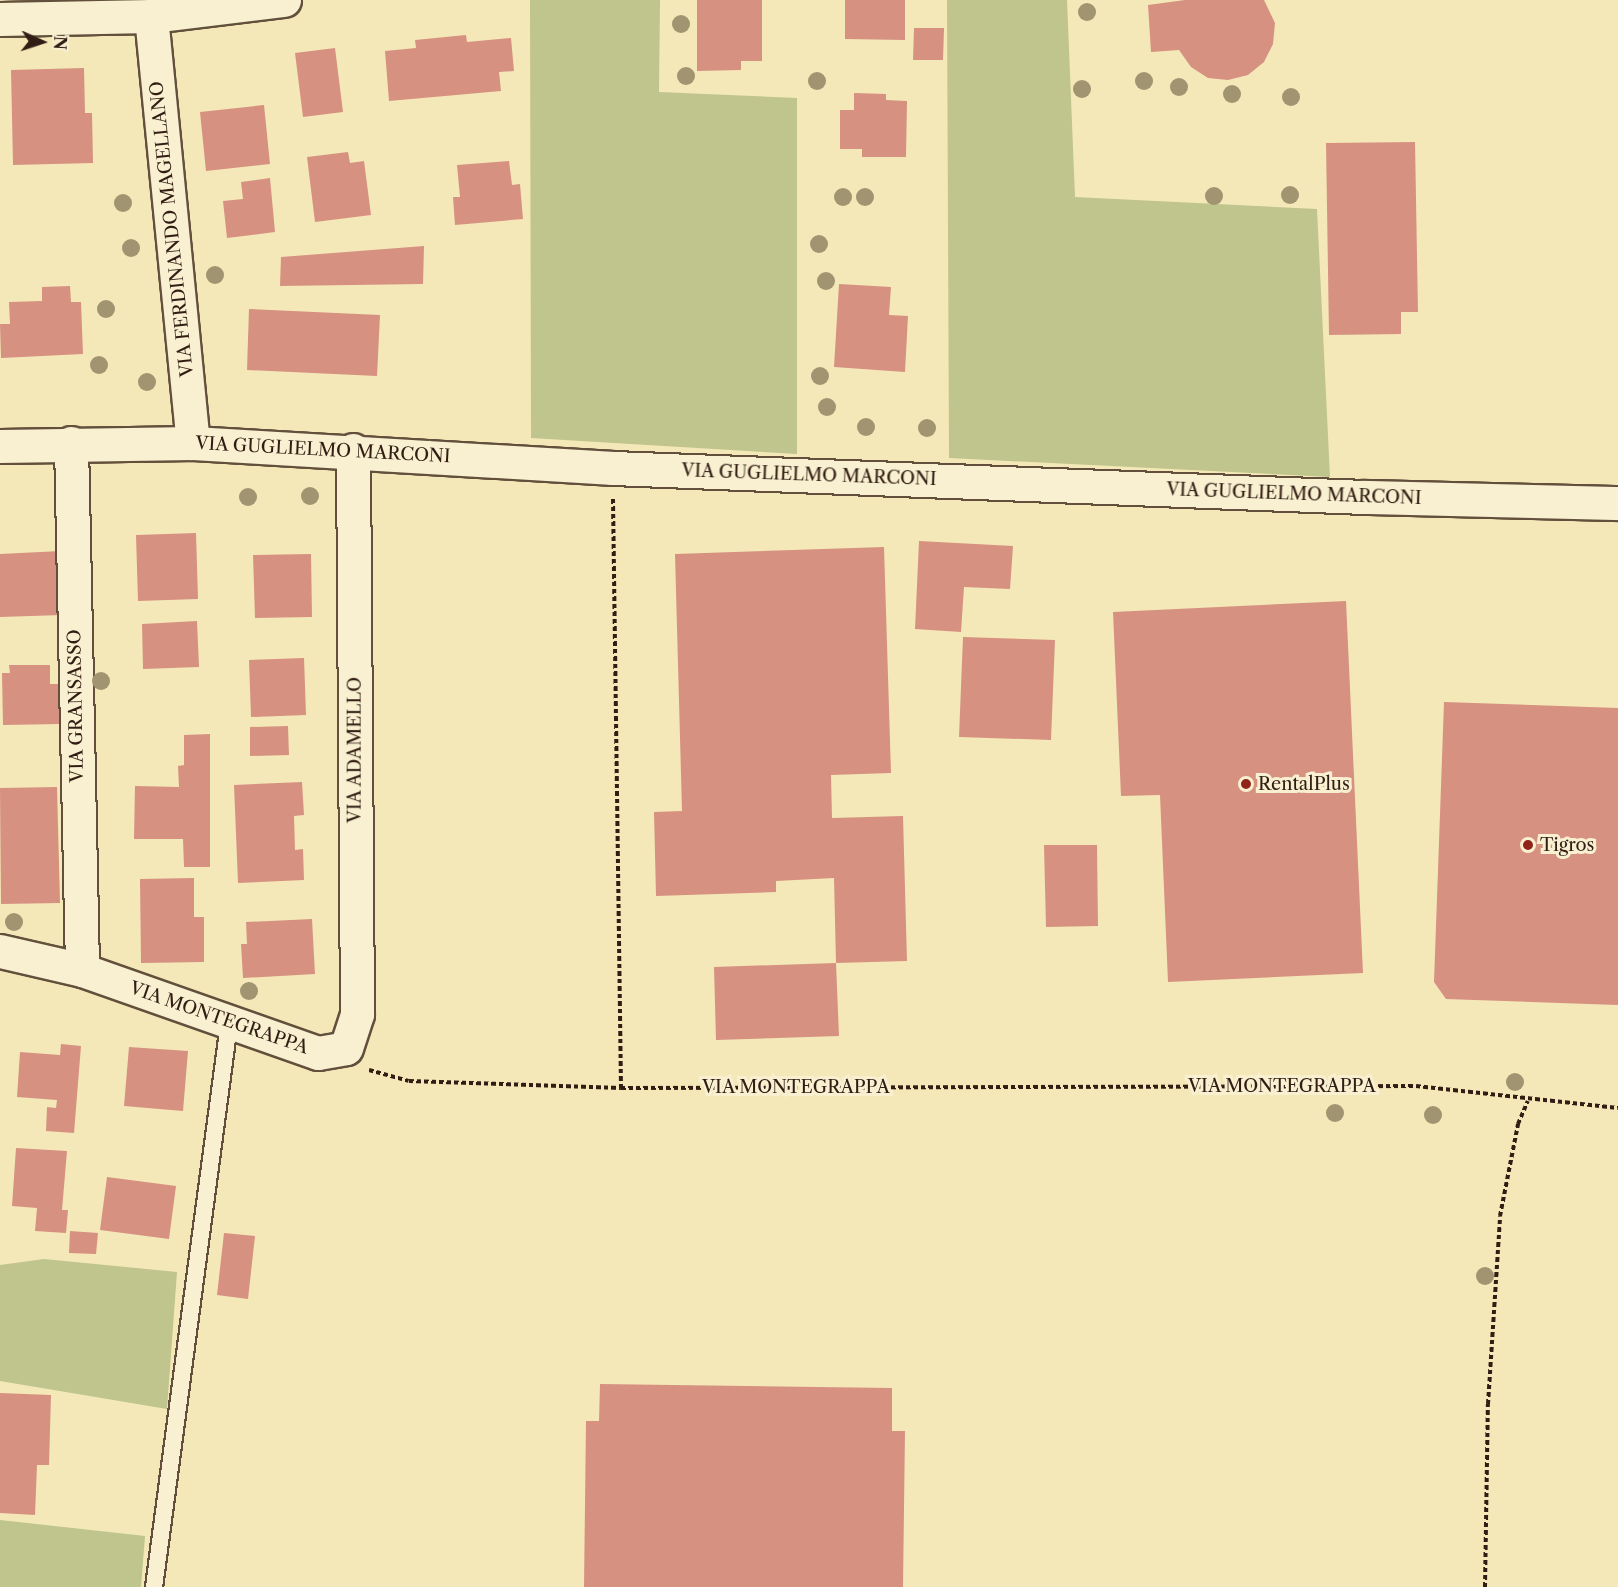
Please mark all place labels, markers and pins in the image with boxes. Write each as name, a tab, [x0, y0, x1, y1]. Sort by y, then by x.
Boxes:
place label: RentalPlus	[1258, 773, 1350, 795]
marker: RentalPlus	[1239, 777, 1253, 791]
place label: Tigros	[1540, 834, 1594, 856]
marker: Tigros	[1521, 838, 1535, 852]

